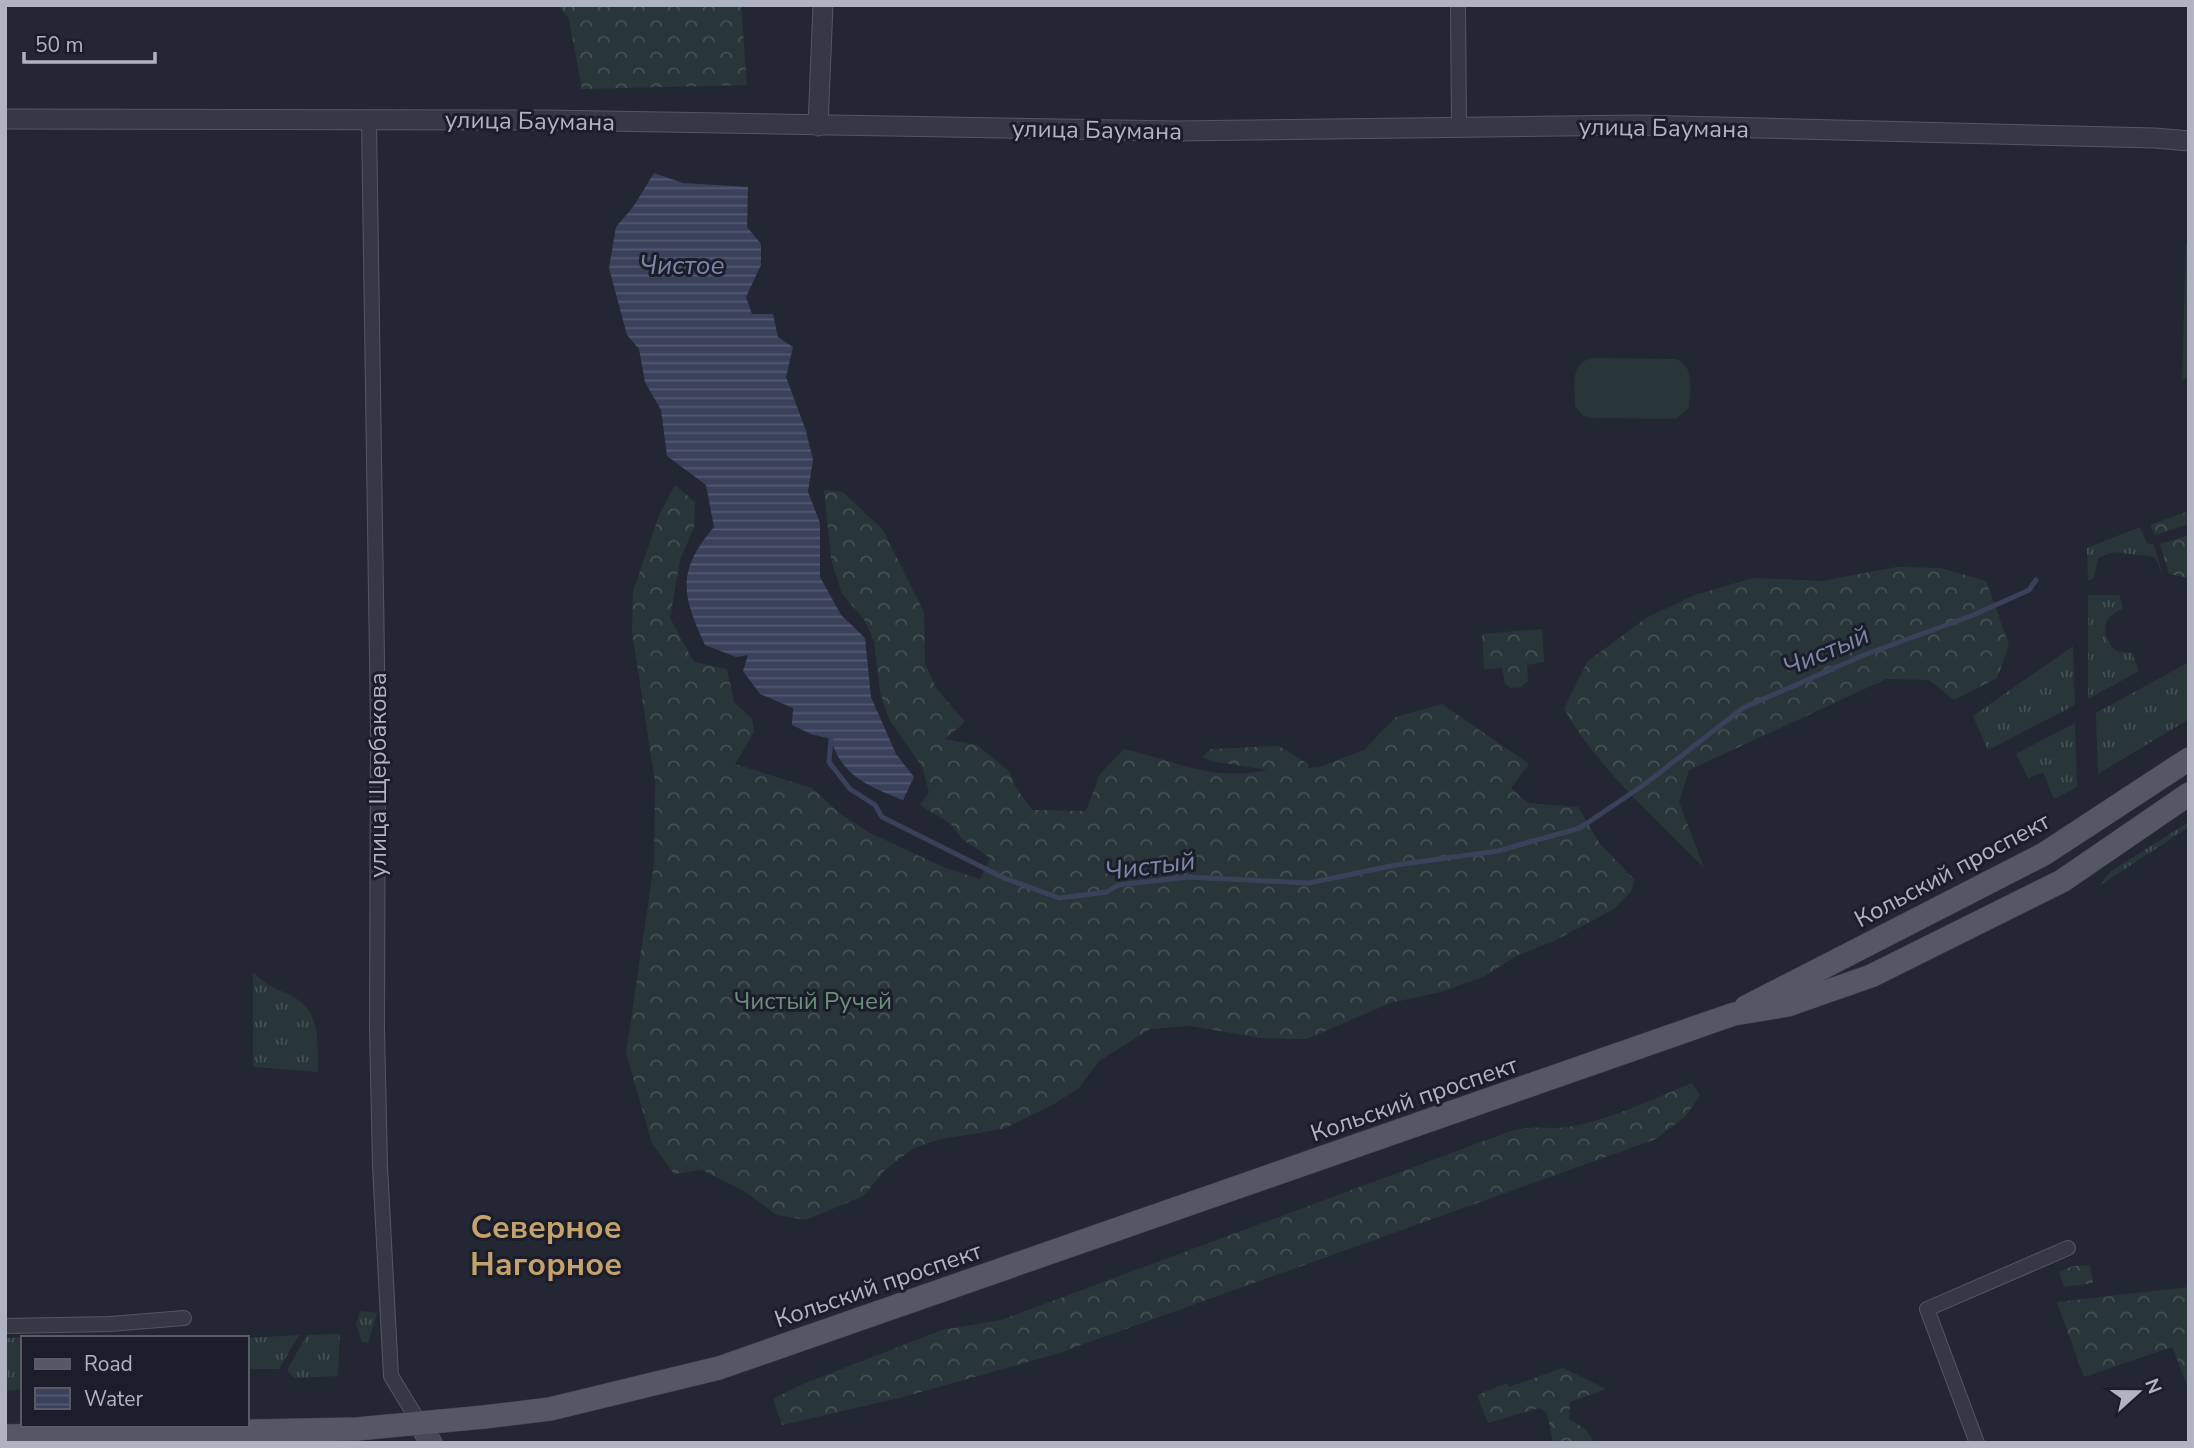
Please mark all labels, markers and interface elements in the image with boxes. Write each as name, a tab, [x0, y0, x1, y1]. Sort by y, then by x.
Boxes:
scale bar	[24, 21, 156, 65]
text: 50 m	[35, 31, 84, 59]
street label: улица Баумана	[445, 104, 615, 138]
street label: улица Баумана	[1579, 111, 1749, 145]
street label: улица Баумана	[1012, 113, 1182, 147]
water label: Чистое	[639, 248, 725, 283]
water label: Чистый	[1777, 617, 1875, 685]
street label: улица Щербакова	[362, 672, 394, 878]
street label: Кольский проспект	[1849, 805, 2056, 935]
water label: Чистый	[1103, 843, 1197, 889]
park label: Чистый Ручей	[734, 985, 892, 1017]
street label: Кольский проспект	[1306, 1048, 1522, 1149]
district label: Северное Нагорное	[470, 1206, 622, 1286]
street label: Кольский проспект	[770, 1234, 986, 1335]
legend	[21, 1336, 248, 1427]
text: Road	[84, 1350, 133, 1378]
north arrow	[2103, 1357, 2173, 1427]
text: N	[2138, 1375, 2168, 1398]
text: Water	[84, 1385, 143, 1413]

